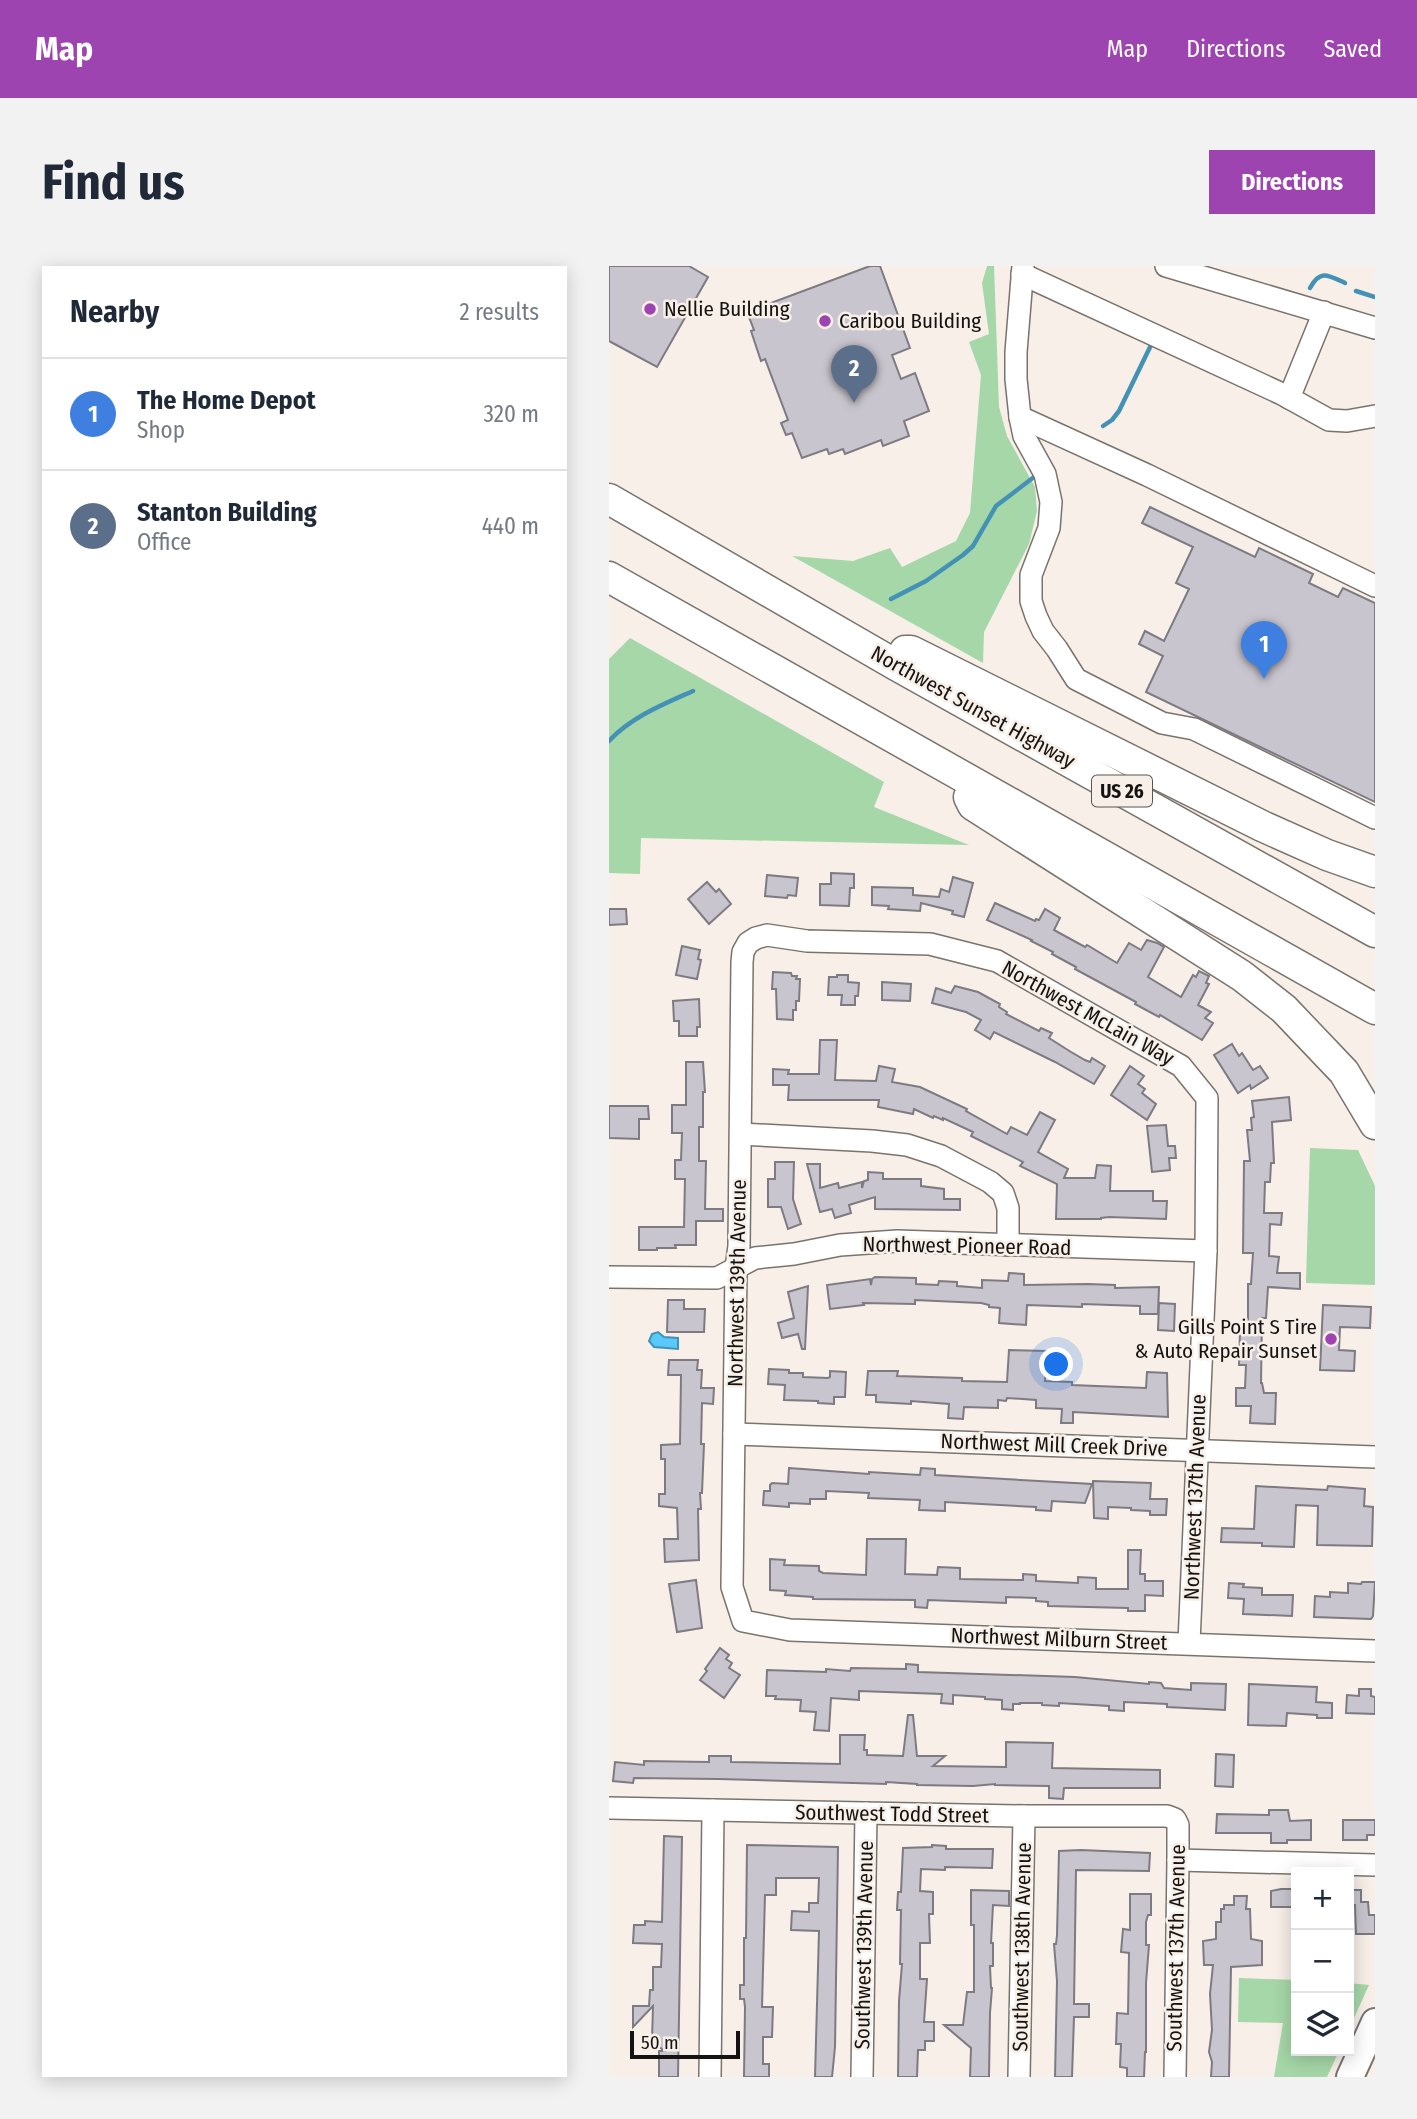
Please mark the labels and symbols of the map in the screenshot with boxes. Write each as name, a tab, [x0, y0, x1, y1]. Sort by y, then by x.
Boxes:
place label: Nellie Building	[664, 296, 790, 322]
marker: Nellie Building	[642, 301, 658, 317]
place label: Caribou Building	[839, 308, 981, 334]
marker: Caribou Building	[817, 313, 833, 329]
pin: 2	[831, 345, 877, 403]
pin: 1	[1241, 621, 1287, 679]
street label: Northwest Sunset Highway	[866, 640, 1080, 774]
road number: US 26	[1092, 776, 1152, 806]
street label: Northwest McLain Way	[997, 955, 1179, 1071]
street label: Northwest 139th Avenue	[722, 1179, 752, 1387]
street label: Northwest Pioneer Road	[862, 1231, 1072, 1261]
place label: Gills Point S Tire & Auto Repair Sunset	[1135, 1314, 1317, 1364]
marker: Gills Point S Tire & Auto Repair Sunset	[1323, 1331, 1339, 1347]
your location	[1039, 1347, 1073, 1381]
street label: Northwest 137th Avenue	[1178, 1394, 1212, 1600]
street label: Northwest Mill Creek Drive	[940, 1428, 1168, 1462]
street label: Northwest Milburn Street	[950, 1622, 1168, 1656]
street label: Southwest Todd Street	[795, 1799, 989, 1829]
street label: Southwest 139th Avenue	[849, 1840, 879, 2050]
street label: Southwest 138th Avenue	[1007, 1842, 1037, 2052]
street label: Southwest 137th Avenue	[1161, 1844, 1191, 2052]
scale bar	[630, 2028, 740, 2060]

